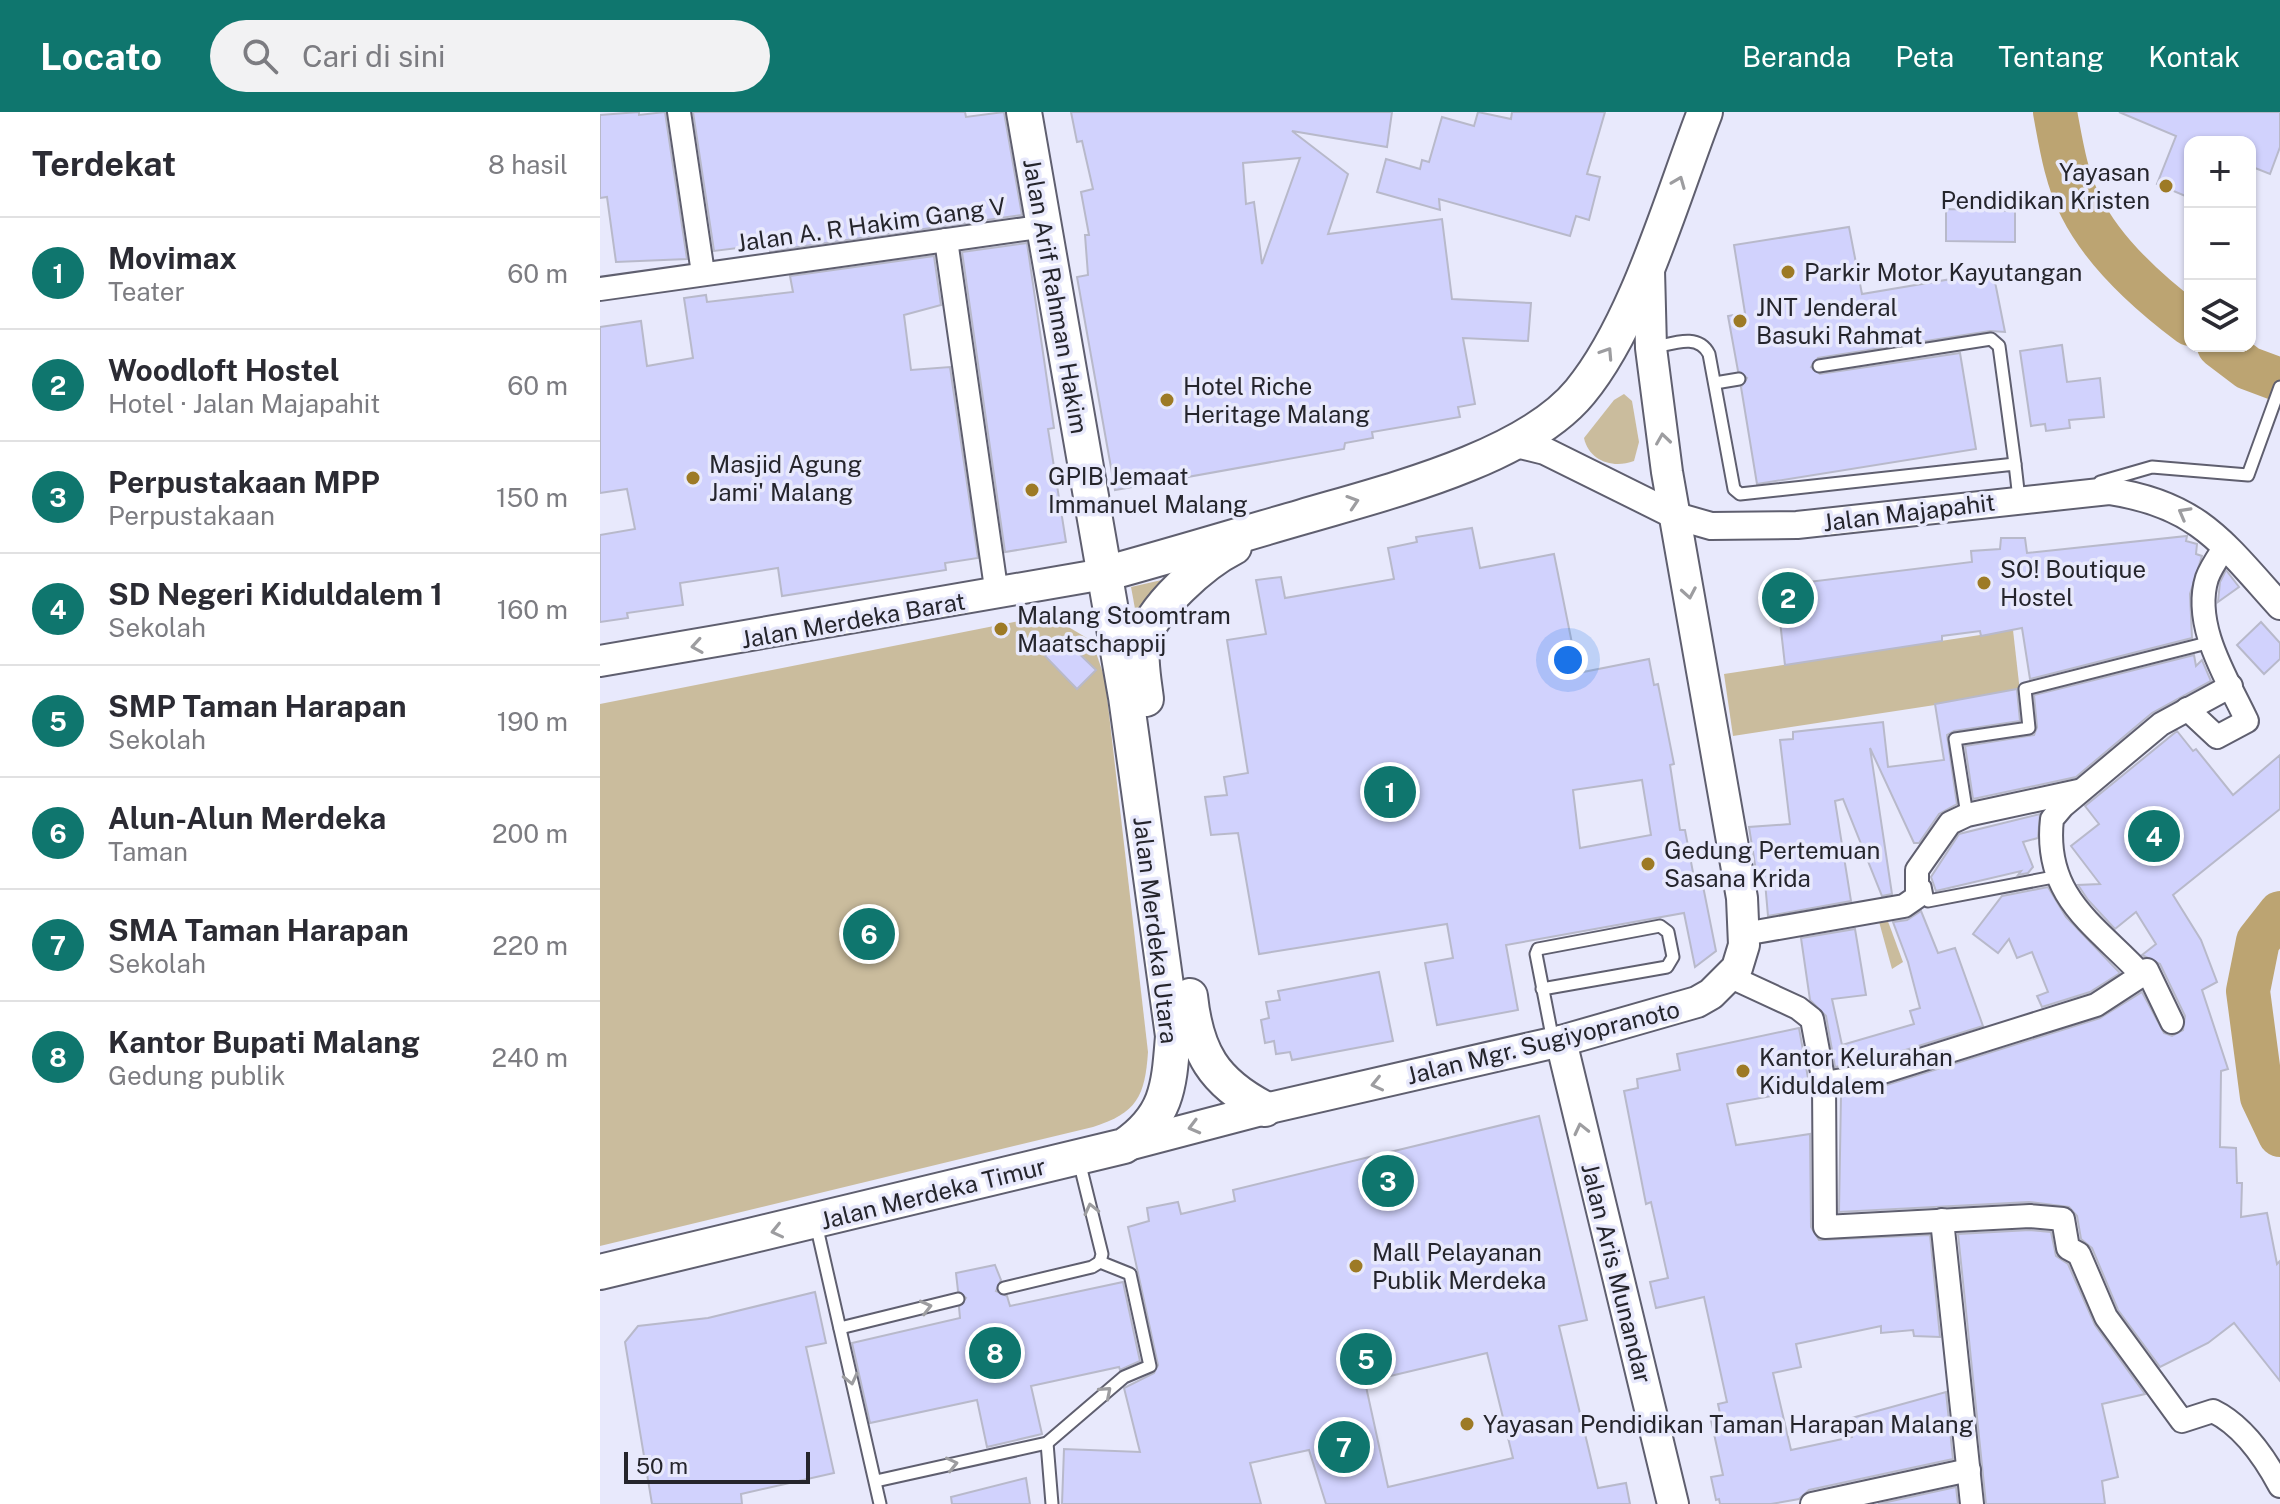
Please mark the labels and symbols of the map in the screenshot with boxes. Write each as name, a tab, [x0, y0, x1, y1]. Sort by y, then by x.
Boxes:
street label: Jalan Arif Rahman Hakim	[1018, 156, 1094, 436]
place label: Yayasan Pendidikan Kristen	[1940, 158, 2150, 214]
one-way arrow	[1669, 176, 1686, 190]
marker: Yayasan Pendidikan Kristen	[2157, 177, 2175, 195]
street label: Jalan A. R Hakim Gang V	[734, 191, 1008, 257]
place label: Parkir Motor Kayutangan	[1804, 258, 2082, 286]
marker: Parkir Motor Kayutangan	[1779, 263, 1797, 281]
place label: JNT Jenderal Basuki Rahmat	[1756, 293, 1923, 349]
marker: JNT Jenderal Basuki Rahmat	[1731, 312, 1749, 330]
one-way arrow	[1597, 348, 1612, 362]
place label: Hotel Riche Heritage Malang	[1183, 372, 1370, 428]
marker: Hotel Riche Heritage Malang	[1158, 391, 1176, 409]
one-way arrow	[1655, 433, 1672, 446]
place label: Masjid Agung Jami' Malang	[709, 450, 862, 506]
place label: GPIB Jemaat Immanuel Malang	[1048, 462, 1248, 518]
marker: Masjid Agung Jami' Malang	[684, 469, 702, 487]
marker: GPIB Jemaat Immanuel Malang	[1023, 481, 1041, 499]
street label: Jalan Majapahit	[1821, 488, 1997, 536]
one-way arrow	[1345, 495, 1359, 511]
one-way arrow	[2178, 507, 2193, 523]
place label: SO! Boutique Hostel	[2000, 555, 2146, 611]
pin: 2	[1762, 568, 1814, 628]
marker: SO! Boutique Hostel	[1975, 574, 1993, 592]
street label: Jalan Merdeka Barat	[739, 586, 967, 654]
one-way arrow	[1680, 586, 1697, 600]
place label: Malang Stoomtram Maatschappij	[1017, 601, 1231, 657]
marker: Malang Stoomtram Maatschappij	[992, 620, 1010, 638]
one-way arrow	[690, 637, 703, 654]
your location	[1548, 640, 1588, 680]
pin: 1	[1364, 762, 1416, 822]
pin: 4	[2128, 806, 2180, 866]
street label: Jalan Merdeka Utara	[1128, 815, 1184, 1045]
place label: Gedung Pertemuan Sasana Krida	[1664, 836, 1880, 892]
marker: Gedung Pertemuan Sasana Krida	[1639, 855, 1657, 873]
pin: 6	[843, 904, 895, 964]
street label: Jalan Mgr. Sugiyopranoto	[1404, 994, 1682, 1090]
place label: Kantor Kelurahan Kiduldalem	[1759, 1043, 1953, 1099]
marker: Kantor Kelurahan Kiduldalem	[1734, 1062, 1752, 1080]
one-way arrow	[1371, 1075, 1385, 1092]
one-way arrow	[1188, 1118, 1202, 1135]
one-way arrow	[1573, 1123, 1590, 1137]
street label: Jalan Merdeka Timur	[817, 1151, 1049, 1235]
pin: 3	[1362, 1151, 1414, 1211]
street label: Jalan Aris Munandar	[1576, 1160, 1658, 1386]
one-way arrow	[1083, 1203, 1100, 1217]
one-way arrow	[770, 1222, 784, 1239]
place label: Mall Pelayanan Publik Merdeka	[1372, 1238, 1546, 1294]
marker: Mall Pelayanan Publik Merdeka	[1347, 1257, 1365, 1275]
one-way arrow	[919, 1300, 933, 1317]
pin: 8	[969, 1323, 1021, 1383]
pin: 5	[1340, 1329, 1392, 1389]
one-way arrow	[842, 1372, 859, 1386]
one-way arrow	[1097, 1387, 1112, 1401]
place label: Yayasan Pendidikan Taman Harapan Malang	[1483, 1410, 1974, 1438]
marker: Yayasan Pendidikan Taman Harapan Malang	[1458, 1415, 1476, 1433]
pin: 7	[1318, 1417, 1370, 1477]
scale bar	[624, 1448, 810, 1484]
one-way arrow	[944, 1456, 958, 1473]

